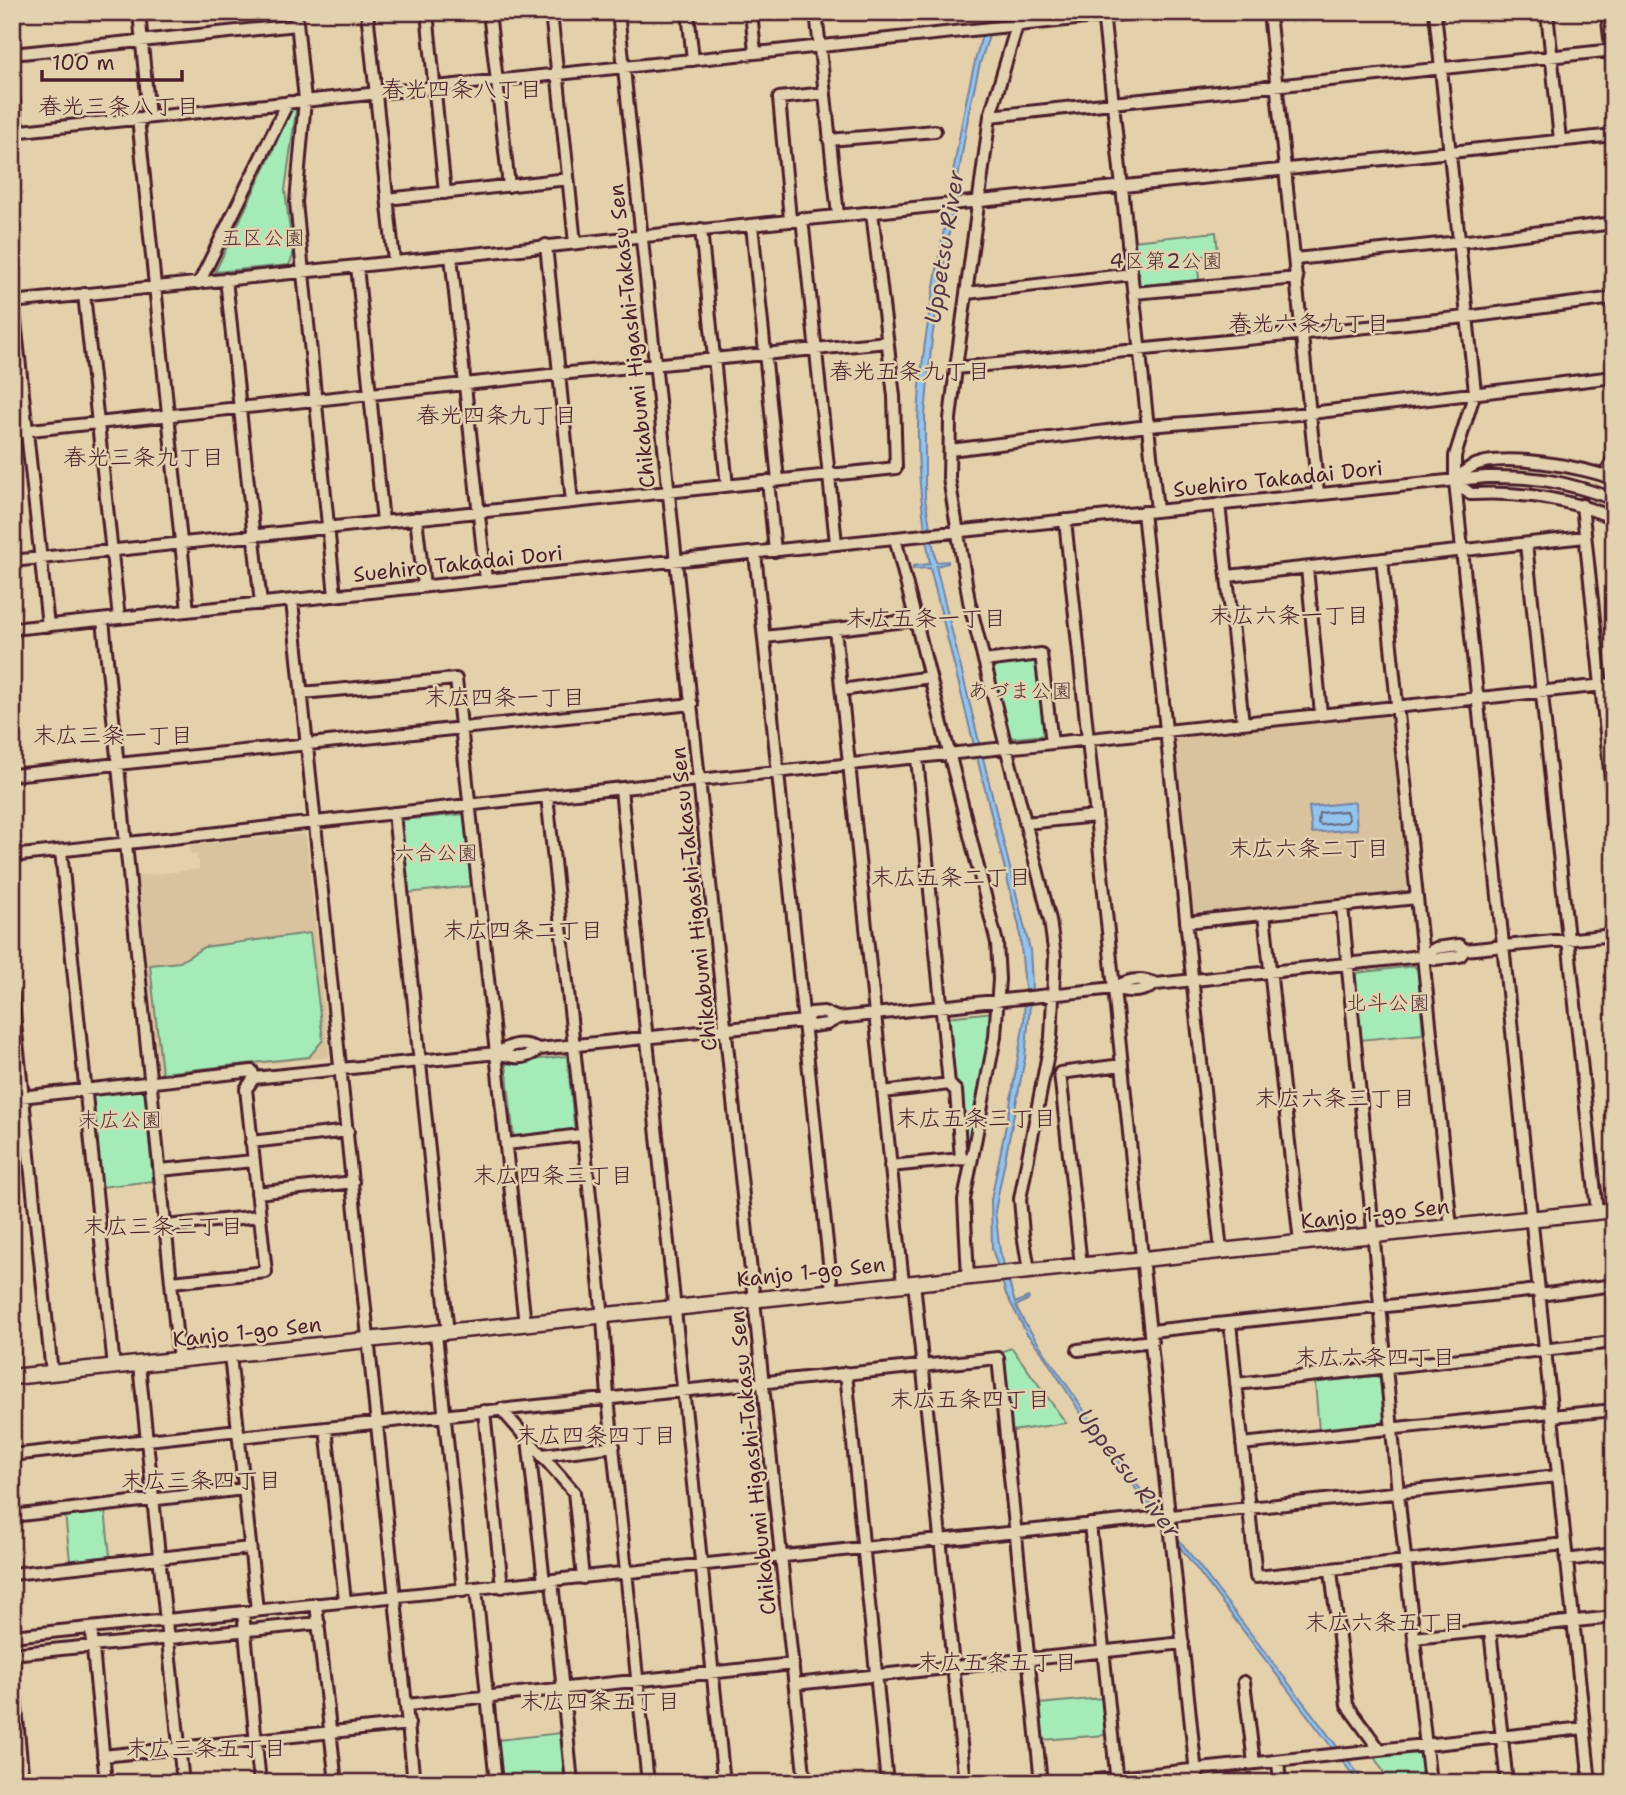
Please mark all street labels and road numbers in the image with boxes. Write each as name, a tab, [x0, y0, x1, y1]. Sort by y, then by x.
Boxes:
street label: Chikabumi Higashi-Takasu Sen	[602, 182, 662, 489]
street label: Suehiro Takadai Dori	[1172, 454, 1384, 504]
street label: Suehiro Takadai Dori	[352, 539, 564, 589]
street label: Chikabumi Higashi-Takasu Sen	[664, 745, 724, 1052]
street label: Kanjo 1-go Sen	[1299, 1192, 1451, 1236]
street label: Kanjo 1-go Sen	[735, 1250, 887, 1294]
street label: Chikabumi Higashi-Takasu Sen	[723, 1309, 783, 1616]
street label: Kanjo 1-go Sen	[171, 1310, 323, 1354]

